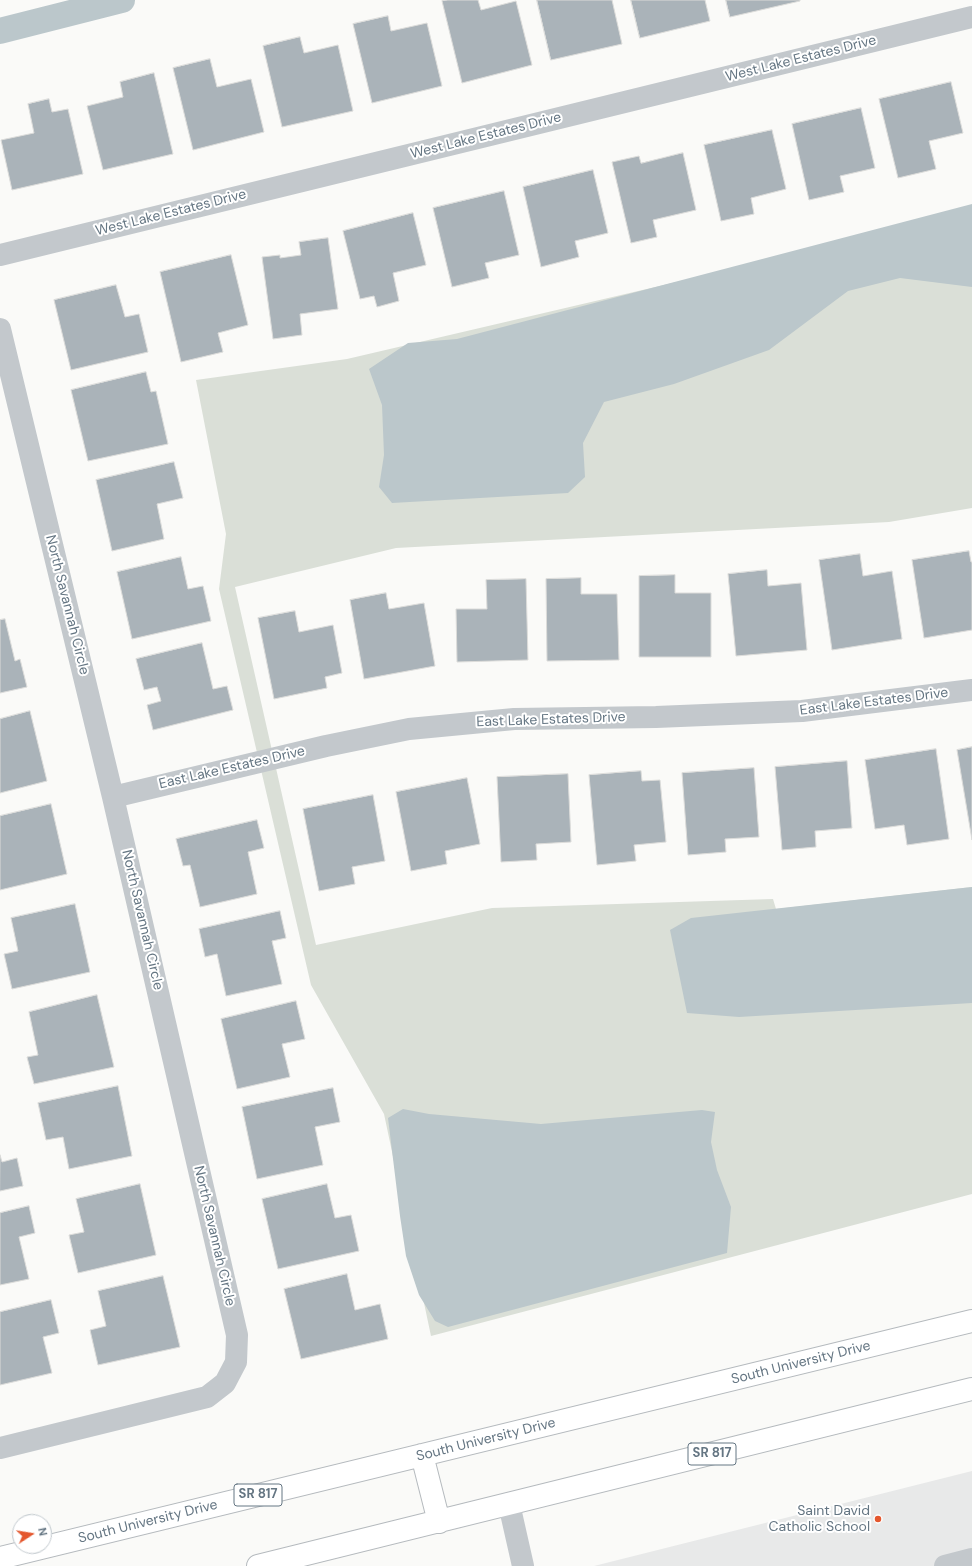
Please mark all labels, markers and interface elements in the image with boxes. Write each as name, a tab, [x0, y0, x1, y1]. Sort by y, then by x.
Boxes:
street label: West Lake Estates Drive	[724, 32, 878, 86]
street label: West Lake Estates Drive	[409, 109, 563, 163]
street label: West Lake Estates Drive	[94, 186, 248, 240]
street label: North Savannah Circle	[42, 533, 92, 677]
street label: East Lake Estates Drive	[799, 685, 949, 719]
street label: East Lake Estates Drive	[476, 709, 626, 731]
street label: East Lake Estates Drive	[157, 743, 307, 793]
street label: North Savannah Circle	[118, 848, 166, 992]
street label: North Savannah Circle	[190, 1164, 238, 1308]
street label: South University Drive	[730, 1338, 872, 1388]
street label: South University Drive	[415, 1415, 557, 1465]
road number: SR 817	[688, 1443, 736, 1465]
road number: SR 817	[234, 1484, 282, 1506]
street label: South University Drive	[77, 1497, 219, 1547]
place label: Saint David Catholic School	[769, 1503, 870, 1536]
north arrow	[12, 1514, 52, 1554]
marker: Saint David Catholic School	[873, 1514, 883, 1524]
text: N	[35, 1526, 50, 1537]

